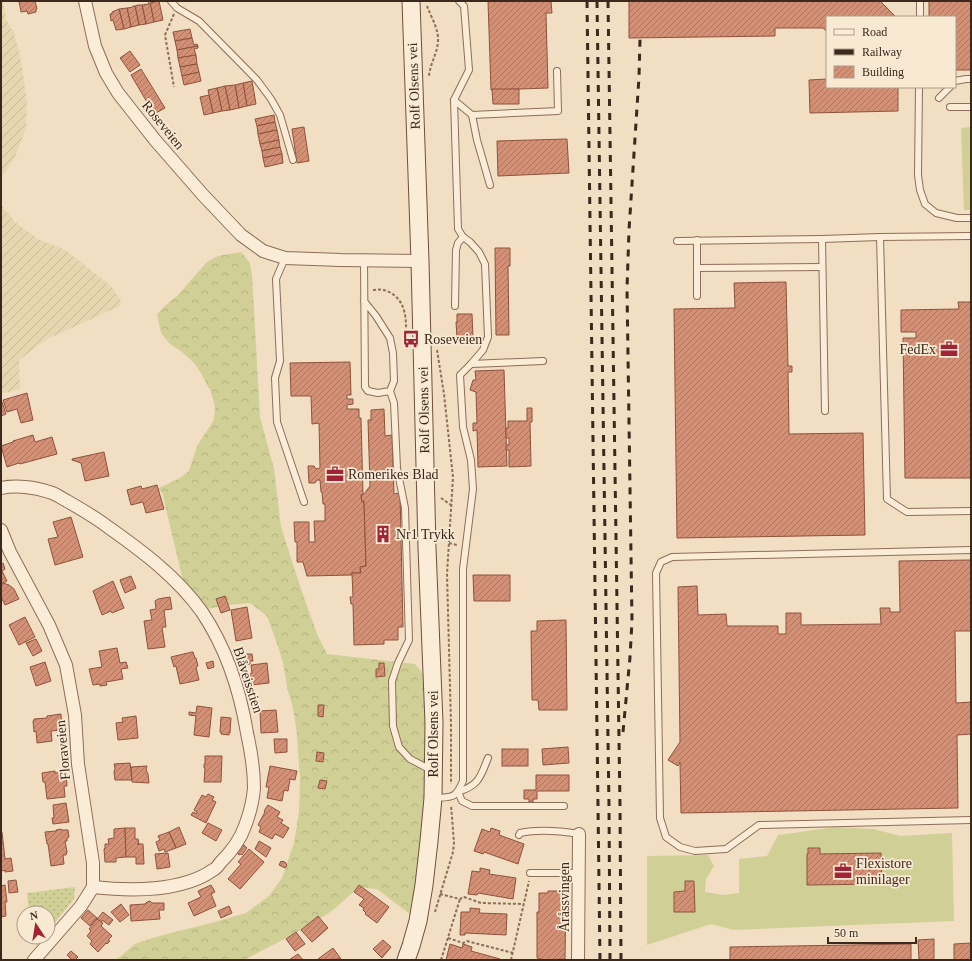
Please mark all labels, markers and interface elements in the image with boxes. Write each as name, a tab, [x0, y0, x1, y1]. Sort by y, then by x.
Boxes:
legend	[826, 16, 956, 88]
text: Road	[862, 25, 887, 39]
street label: Rolf Olsens vei	[405, 42, 423, 130]
text: Railway	[862, 45, 902, 59]
text: Building	[862, 65, 904, 79]
street label: Roseveien	[139, 98, 187, 152]
bus stop icon: Roseveien	[401, 329, 421, 349]
place label: Roseveien	[424, 332, 482, 347]
office icon: FedEx	[939, 339, 959, 359]
place label: FedEx	[899, 342, 936, 357]
street label: Rolf Olsens vei	[416, 366, 432, 454]
office icon: Romerikes Blad	[325, 464, 345, 484]
place label: Romerikes Blad	[348, 467, 439, 482]
building icon: Nr1 Trykk	[373, 524, 393, 544]
place label: Nr1 Trykk	[396, 527, 455, 542]
street label: Blåveisstien	[230, 645, 266, 715]
street label: Rolf Olsens vei	[426, 690, 441, 778]
street label: Floraveien	[53, 720, 73, 780]
place label: Flexistore minilager	[856, 856, 912, 887]
office icon: Flexistore minilager	[833, 861, 853, 881]
street label: Åråssvingen	[557, 862, 572, 932]
north arrow	[16, 905, 56, 945]
text: N	[29, 909, 39, 922]
scale bar	[828, 919, 916, 945]
text: 50 m	[834, 926, 859, 940]

